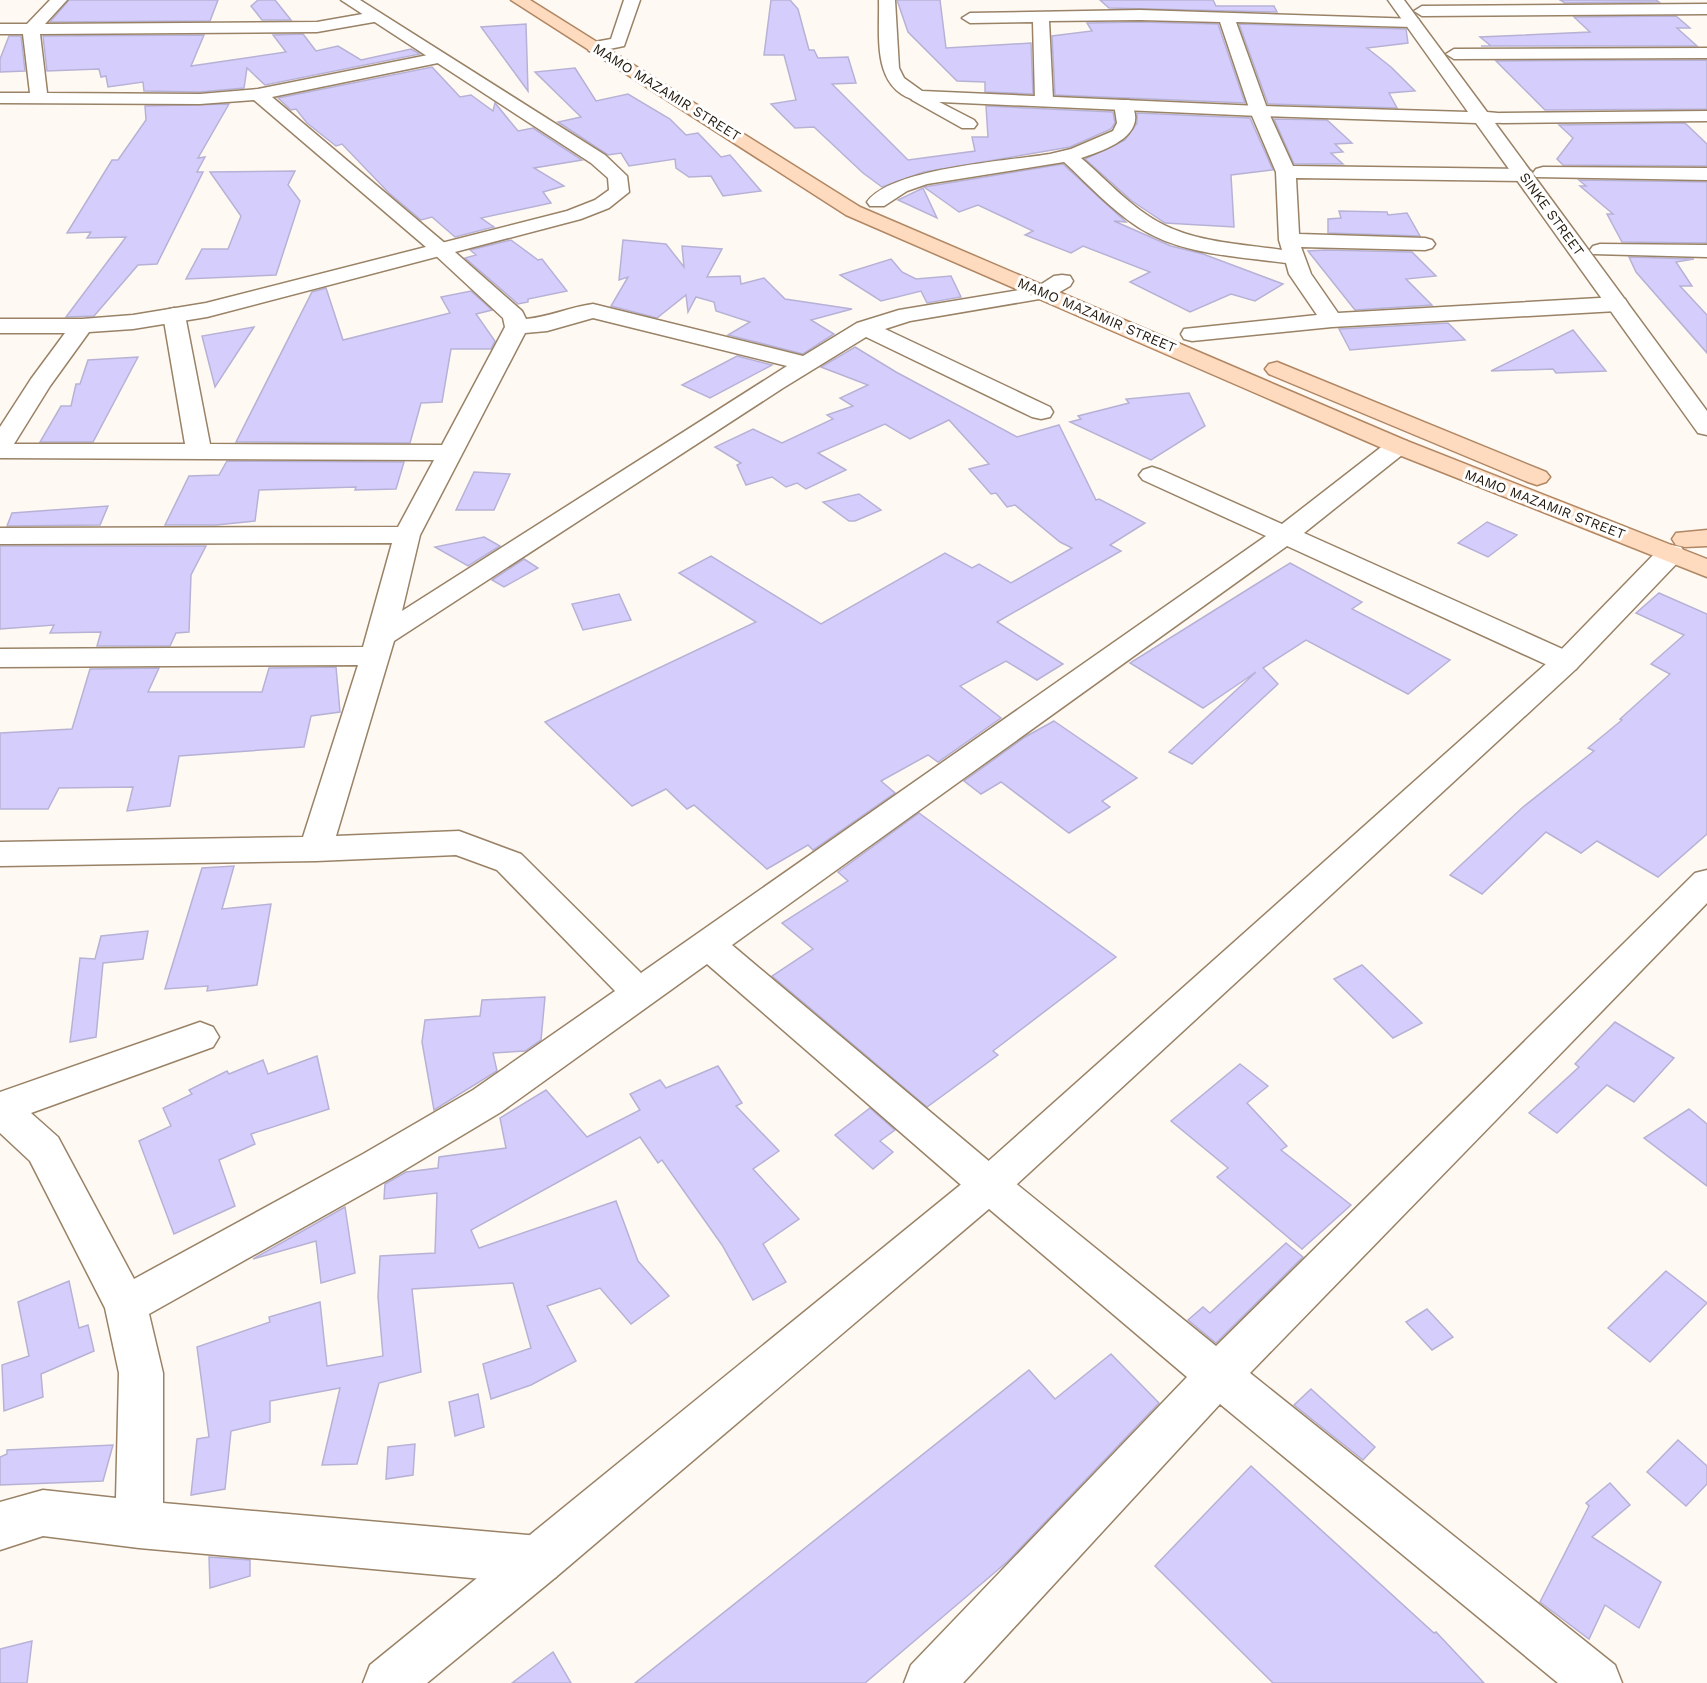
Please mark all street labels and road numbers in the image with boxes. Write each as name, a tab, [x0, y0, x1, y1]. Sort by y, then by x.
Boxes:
street label: MAMO MAZAMIR STREET	[590, 40, 744, 144]
street label: SINKE STREET	[1516, 169, 1588, 259]
street label: MAMO MAZAMIR STREET	[1015, 274, 1179, 356]
street label: MAMO MAZAMIR STREET	[1463, 466, 1628, 542]

